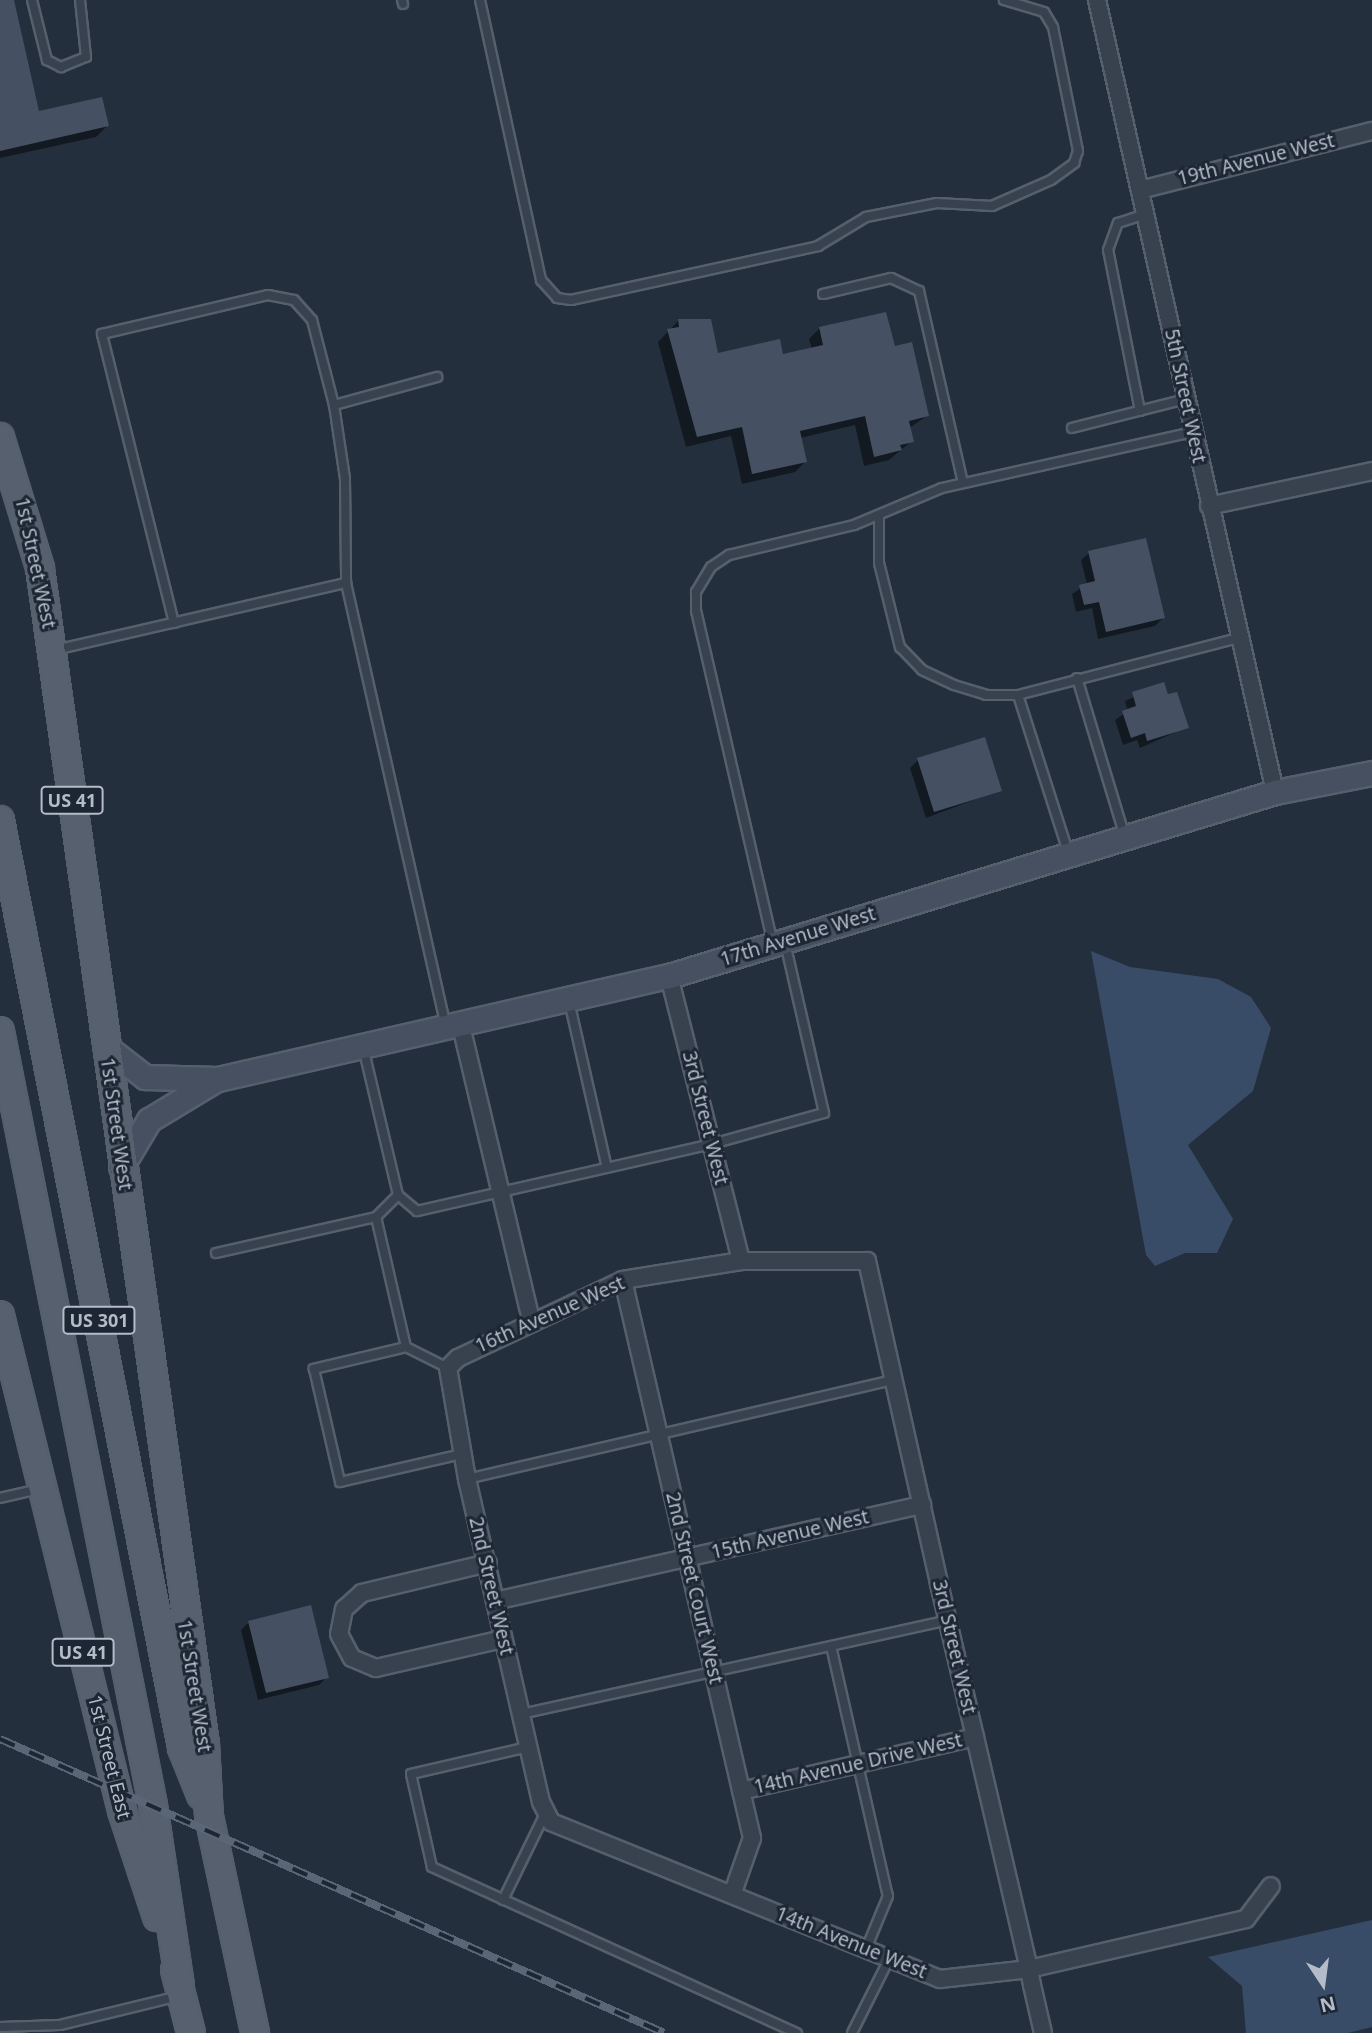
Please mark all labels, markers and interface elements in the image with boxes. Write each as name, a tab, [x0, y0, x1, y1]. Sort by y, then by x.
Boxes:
street label: 19th Avenue West	[1175, 129, 1337, 191]
street label: 5th Street West	[1160, 327, 1210, 465]
street label: 1st Street West	[10, 495, 60, 631]
road number: US 41	[41, 786, 104, 814]
street label: 17th Avenue West	[718, 903, 878, 971]
street label: 3rd Street West	[677, 1049, 733, 1187]
street label: 1st Street West	[95, 1056, 137, 1192]
street label: 16th Avenue West	[472, 1272, 628, 1358]
road number: US 301	[62, 1306, 136, 1335]
street label: 2nd Street Court West	[661, 1490, 727, 1686]
street label: 15th Avenue West	[709, 1506, 871, 1564]
street label: 2nd Street West	[464, 1515, 518, 1657]
street label: 3rd Street West	[927, 1578, 981, 1716]
street label: 1st Street West	[172, 1618, 216, 1754]
road number: US 41	[52, 1638, 114, 1666]
street label: 1st Street East	[83, 1693, 135, 1821]
street label: 14th Avenue Drive West	[752, 1729, 964, 1799]
street label: 14th Avenue West	[772, 1902, 930, 1984]
north arrow	[1288, 1949, 1358, 2019]
text: N	[1317, 1990, 1338, 2019]

